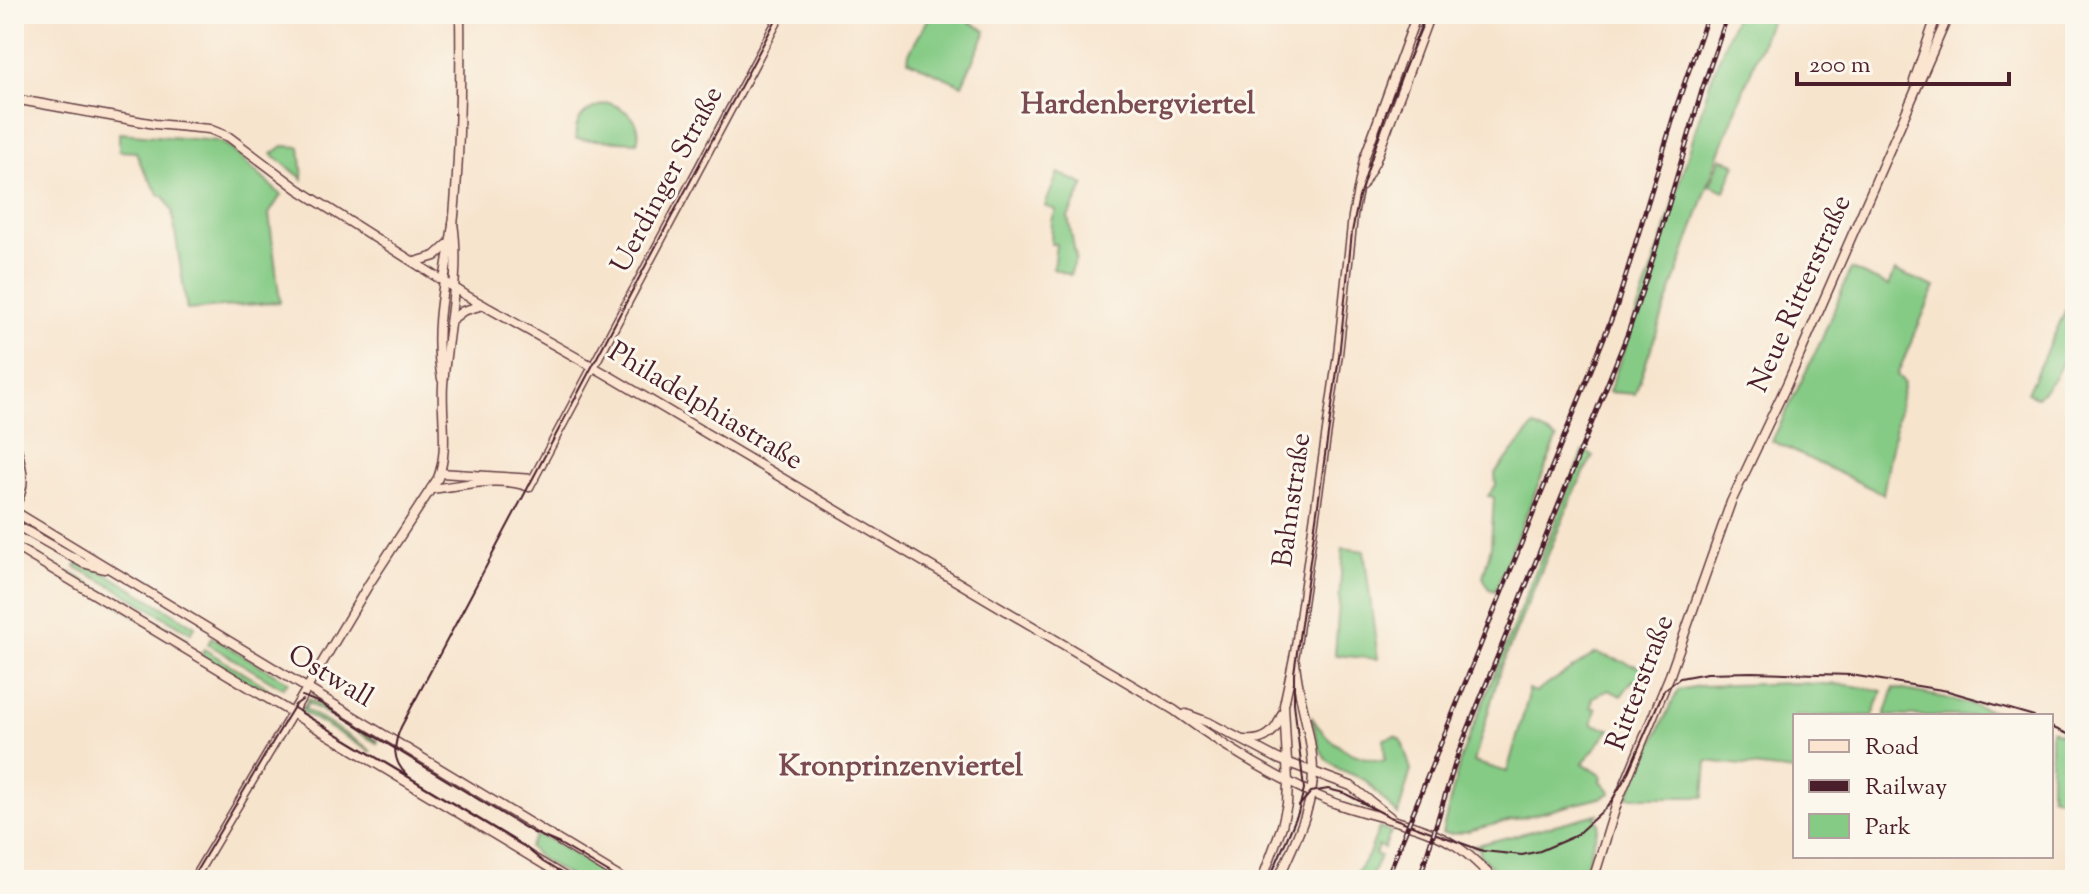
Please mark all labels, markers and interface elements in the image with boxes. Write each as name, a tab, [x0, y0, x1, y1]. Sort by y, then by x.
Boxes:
scale bar	[1797, 36, 2009, 86]
text: 200 m	[1809, 49, 1871, 83]
street label: Uerdinger Straße	[602, 79, 734, 281]
district label: Hardenbergviertel	[1021, 84, 1256, 127]
street label: Neue Ritterstraße	[1740, 189, 1862, 399]
street label: Philadelphiastraße	[600, 333, 810, 481]
street label: Bahnstraße	[1264, 430, 1322, 570]
street label: Ritterstraße	[1597, 609, 1685, 757]
street label: Ostwall	[279, 636, 381, 718]
legend	[1793, 714, 2053, 858]
text: Road	[1865, 731, 1919, 765]
district label: Kronprinzenviertel	[779, 746, 1024, 789]
text: Railway	[1865, 771, 1947, 805]
text: Park	[1865, 811, 1911, 845]

